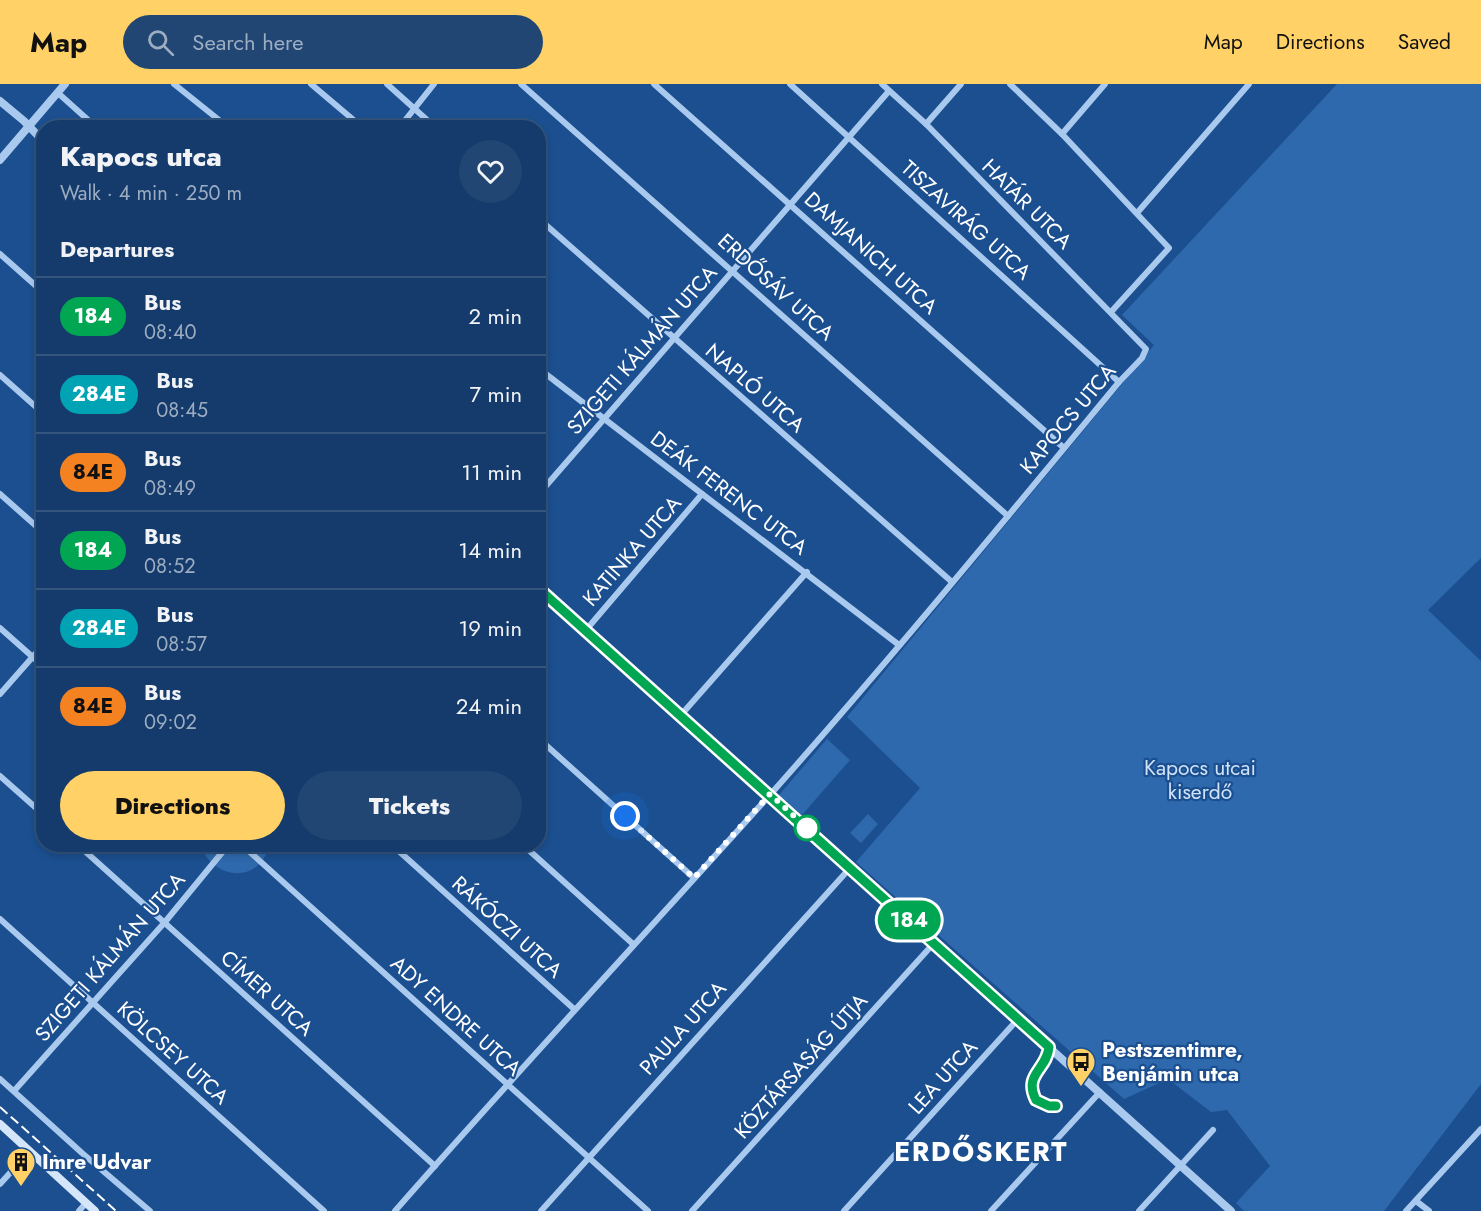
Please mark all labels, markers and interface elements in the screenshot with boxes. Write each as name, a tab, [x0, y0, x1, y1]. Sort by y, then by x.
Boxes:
search box	[123, 15, 543, 69]
text: Map	[30, 22, 87, 63]
icon: search	[144, 26, 177, 59]
text: Search here	[192, 26, 304, 58]
text: Map	[1204, 27, 1243, 57]
text: Directions	[1276, 27, 1365, 57]
text: Saved	[1398, 27, 1451, 57]
text: Kapocs utca	[60, 136, 222, 177]
button: heart	[459, 140, 522, 203]
street label: HATÁR UTCA	[975, 152, 1079, 256]
street label: TISZAVIRÁG UTCA	[894, 153, 1038, 287]
text: Walk · 4 min · 250 m	[60, 179, 242, 208]
street label: DAMJANICH UTCA	[798, 185, 944, 321]
street label: ERDŐSÁV UTCA	[711, 227, 841, 348]
text: Departures	[60, 233, 174, 265]
street label: SZIGETI KÁLMÁN UTCA	[560, 259, 724, 441]
text: Bus	[144, 286, 181, 318]
text: 2 min	[468, 300, 522, 332]
text: 184	[74, 301, 112, 331]
text: 08:40	[144, 318, 197, 347]
street label: NAPLÓ UTCA	[699, 336, 811, 440]
street label: KAPOCS UTCA	[1013, 357, 1123, 481]
text: Bus	[156, 364, 194, 396]
text: 7 min	[469, 378, 522, 410]
text: 284E	[72, 379, 126, 409]
text: 08:45	[156, 396, 208, 425]
street label: DEÁK FERENC UTCA	[644, 424, 814, 562]
text: Bus	[144, 442, 181, 474]
text: 11 min	[461, 456, 522, 488]
text: 84E	[73, 457, 113, 487]
text: 08:49	[144, 474, 196, 503]
street label: KATINKA UTCA	[576, 489, 688, 613]
text: Bus	[144, 520, 181, 552]
text: 14 min	[458, 534, 522, 566]
text: 184	[74, 535, 112, 565]
text: 08:52	[144, 552, 196, 581]
text: Bus	[156, 598, 194, 630]
text: 19 min	[458, 612, 522, 644]
text: 284E	[72, 613, 126, 643]
text: 08:57	[156, 630, 207, 659]
text: Bus	[144, 676, 181, 708]
text: 24 min	[456, 690, 522, 722]
text: 84E	[73, 691, 113, 721]
text: 09:02	[144, 708, 197, 737]
park label: Kapocs utcai kiserdő	[1144, 753, 1256, 807]
button: Directions	[60, 771, 285, 840]
button: Tickets	[297, 771, 522, 840]
your location	[610, 801, 640, 831]
unlabelled marker	[794, 815, 820, 841]
street label: SZIGETI KÁLMÁN UTCA	[28, 866, 192, 1048]
street label: RÁKÓCZI UTCA	[445, 869, 569, 985]
line badge: 184	[874, 900, 944, 940]
text: 184	[890, 905, 928, 935]
street label: CÍMER UTCA	[214, 943, 320, 1043]
street label: ADY ENDRE UTCA	[384, 949, 528, 1083]
street label: PAULA UTCA	[633, 974, 733, 1082]
street label: KÖZTÁRSASÁG ÚTJA	[727, 987, 875, 1145]
street label: KÖLCSEY UTCA	[110, 994, 236, 1112]
street label: LEA UTCA	[901, 1033, 985, 1121]
place label: Pestszentimre, Benjámin utca	[1102, 1035, 1243, 1089]
bus stop icon: Pestszentimre, Benjámin utca	[1065, 1046, 1097, 1088]
district label: ERDŐSKERT	[894, 1132, 1068, 1171]
building icon: Imre Udvar	[5, 1146, 37, 1188]
place label: Imre Udvar	[42, 1147, 152, 1177]

